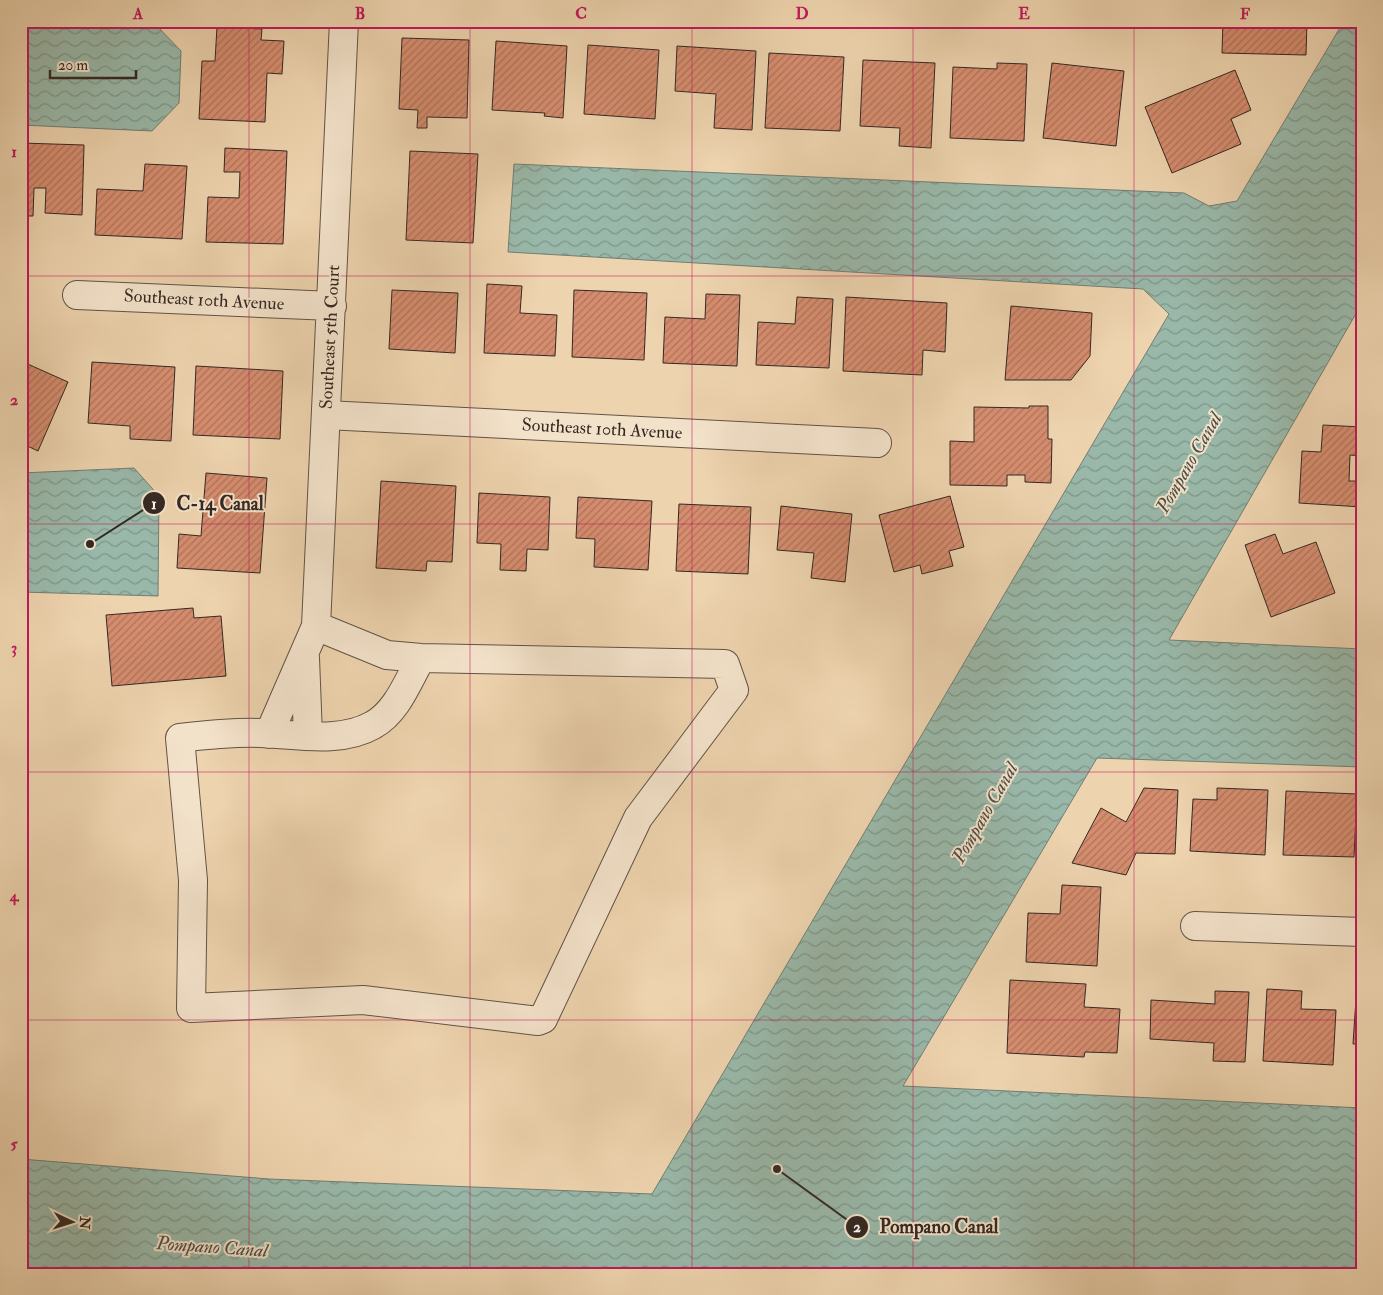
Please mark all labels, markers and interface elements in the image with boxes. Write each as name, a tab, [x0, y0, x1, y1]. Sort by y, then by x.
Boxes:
text: A	[132, 4, 144, 24]
text: B	[355, 4, 365, 24]
text: C	[575, 4, 587, 24]
text: D	[795, 4, 809, 24]
text: E	[1018, 4, 1030, 24]
text: F	[1240, 4, 1250, 24]
scale bar	[50, 48, 136, 80]
text: 20 m	[58, 56, 88, 75]
text: 1	[11, 142, 17, 162]
street label: Southeast 5th Court	[315, 264, 345, 410]
street label: Southeast 10th Avenue	[123, 284, 285, 316]
text: 2	[10, 390, 18, 410]
water label: Pompano Canal	[1150, 407, 1228, 518]
street label: Southeast 10th Avenue	[521, 413, 683, 445]
callout: C-14 Canal	[141, 486, 273, 520]
text: C-14 Canal	[176, 492, 264, 516]
text: 1	[151, 495, 157, 514]
text: 3	[11, 638, 17, 658]
water label: Pompano Canal	[946, 757, 1024, 868]
text: 4	[9, 886, 20, 906]
text: 5	[10, 1134, 18, 1154]
north arrow	[48, 1198, 98, 1248]
callout: Pompano Canal	[844, 1210, 1008, 1244]
text: N	[76, 1215, 93, 1230]
text: Pompano Canal	[880, 1215, 999, 1240]
text: 2	[853, 1218, 861, 1237]
water label: Pompano Canal	[154, 1231, 270, 1263]

